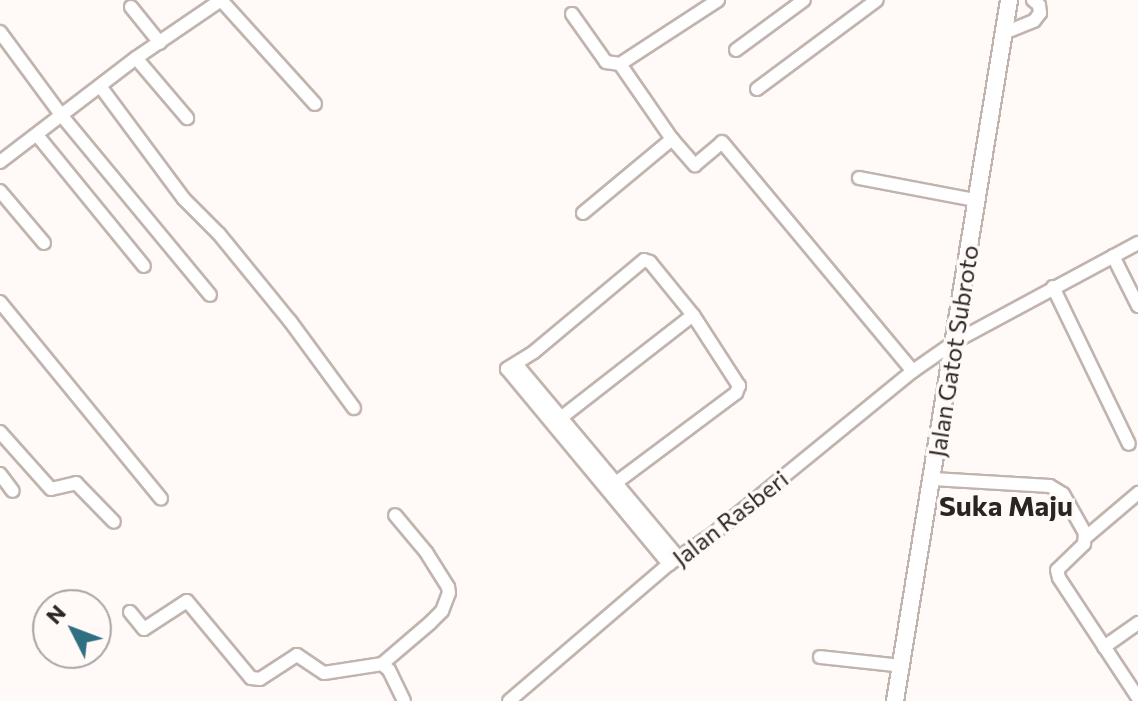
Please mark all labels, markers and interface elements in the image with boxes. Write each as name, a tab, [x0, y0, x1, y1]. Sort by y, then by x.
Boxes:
street label: Jalan Gatot Subroto	[922, 243, 984, 459]
street label: Jalan Rasberi	[667, 464, 793, 572]
district label: Suka Maju	[939, 488, 1073, 522]
north arrow	[32, 589, 112, 669]
text: N	[40, 599, 71, 629]

